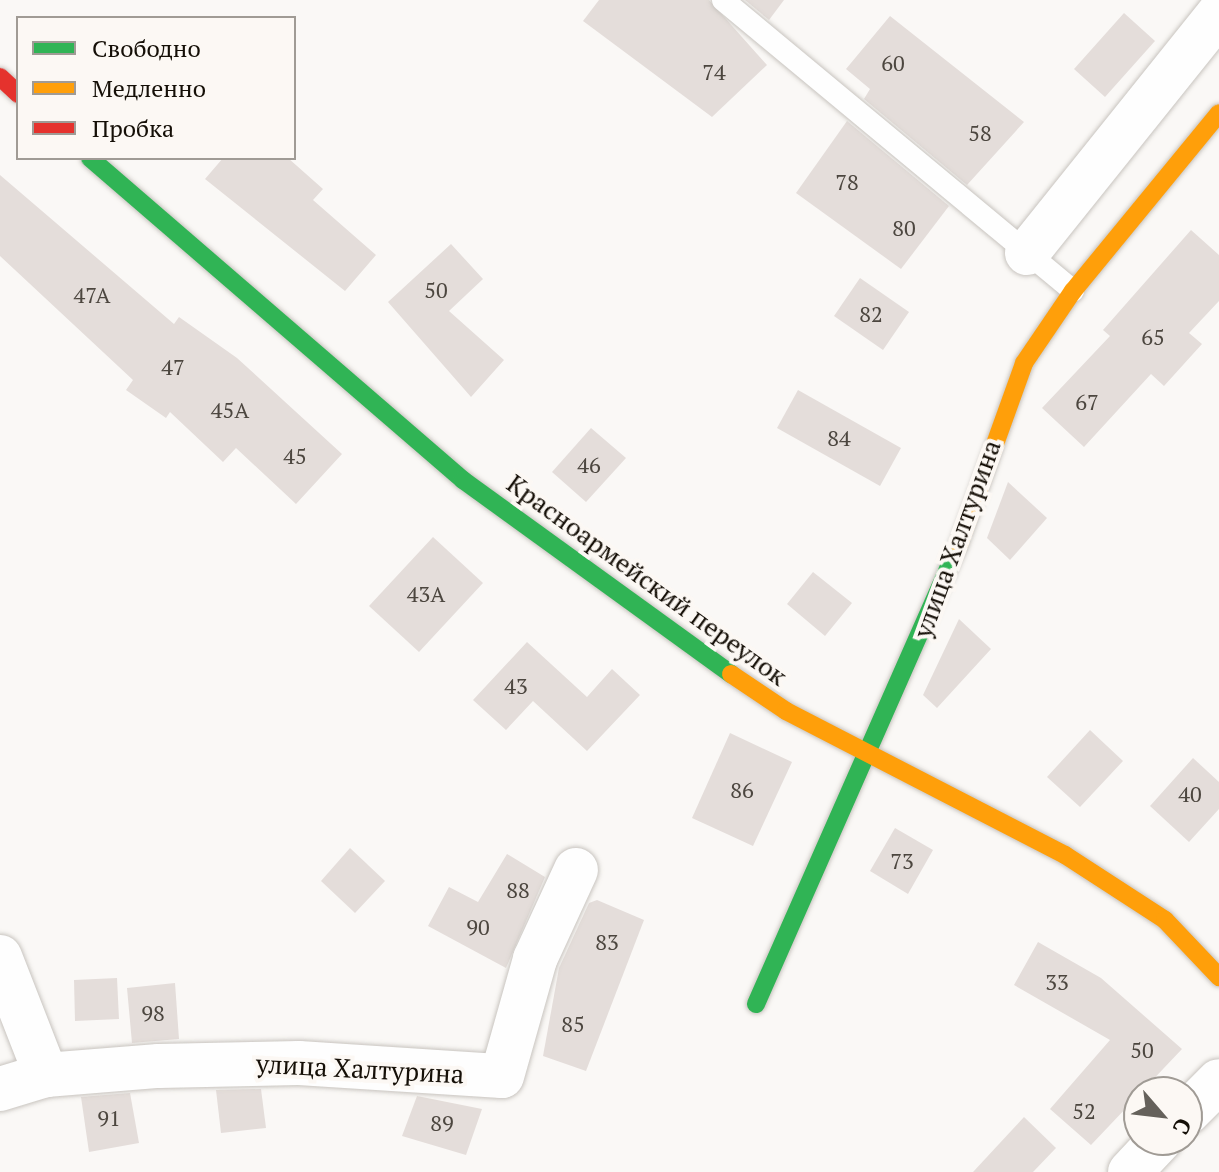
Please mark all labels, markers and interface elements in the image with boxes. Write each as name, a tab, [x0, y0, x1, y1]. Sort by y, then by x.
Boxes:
legend	[16, 16, 296, 160]
text: Свободно	[92, 32, 201, 64]
house number: 60	[881, 50, 905, 76]
house number: 74	[702, 59, 726, 85]
text: Медленно	[92, 72, 206, 104]
text: Пробка	[92, 112, 174, 144]
house number: 58	[968, 120, 992, 146]
house number: 78	[835, 169, 859, 195]
house number: 80	[892, 215, 916, 241]
house number: 50	[424, 277, 448, 303]
house number: 47А	[74, 282, 110, 308]
house number: 82	[859, 301, 883, 327]
house number: 65	[1141, 324, 1165, 350]
house number: 47	[161, 354, 185, 380]
house number: 67	[1075, 389, 1099, 415]
house number: 45А	[211, 397, 249, 423]
house number: 84	[827, 425, 851, 451]
street label: улица Халтурина	[907, 436, 1007, 642]
house number: 45	[283, 443, 307, 469]
house number: 46	[577, 452, 601, 478]
street label: Красноармейский переулок	[501, 468, 793, 692]
house number: 43А	[407, 581, 445, 607]
house number: 43	[504, 673, 528, 699]
house number: 86	[730, 777, 754, 803]
house number: 40	[1178, 781, 1202, 807]
house number: 73	[890, 848, 914, 874]
house number: 88	[506, 877, 530, 903]
house number: 90	[466, 914, 490, 940]
house number: 83	[595, 929, 619, 955]
house number: 33	[1045, 969, 1069, 995]
house number: 98	[141, 1000, 165, 1026]
house number: 85	[561, 1011, 585, 1037]
house number: 50	[1130, 1037, 1154, 1063]
street label: улица Халтурина	[255, 1048, 465, 1090]
north arrow	[1123, 1076, 1203, 1156]
house number: 52	[1072, 1098, 1096, 1124]
house number: 91	[97, 1105, 121, 1131]
house number: 89	[430, 1110, 454, 1136]
text: С	[1167, 1113, 1199, 1140]

